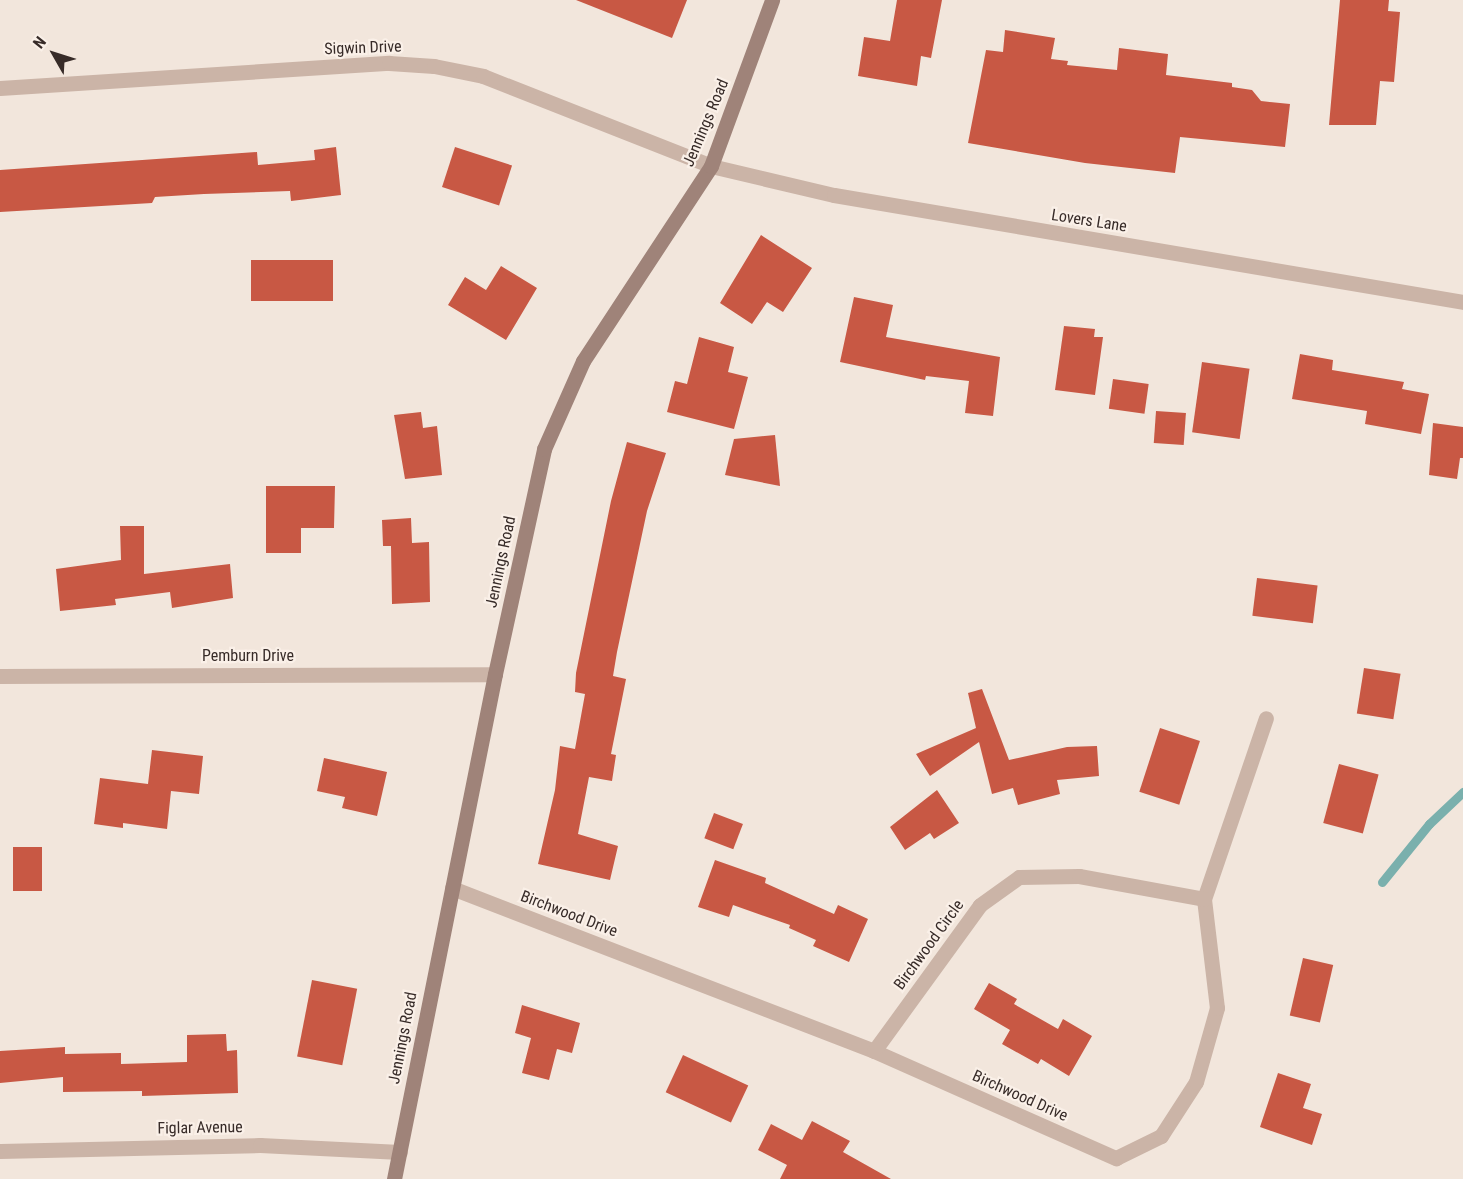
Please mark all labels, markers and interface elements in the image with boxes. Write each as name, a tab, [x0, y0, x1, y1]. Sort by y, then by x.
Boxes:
north arrow	[24, 24, 84, 84]
text: N	[29, 33, 50, 52]
street label: Sigwin Drive	[324, 37, 402, 59]
street label: Jennings Road	[679, 76, 733, 170]
street label: Lovers Lane	[1050, 206, 1128, 236]
street label: Jennings Road	[482, 514, 520, 610]
street label: Pemburn Drive	[202, 646, 294, 666]
street label: Birchwood Drive	[518, 887, 620, 941]
street label: Birchwood Circle	[890, 896, 968, 994]
street label: Jennings Road	[385, 990, 421, 1086]
street label: Birchwood Drive	[969, 1066, 1071, 1126]
street label: Figlar Avenue	[157, 1118, 243, 1138]

